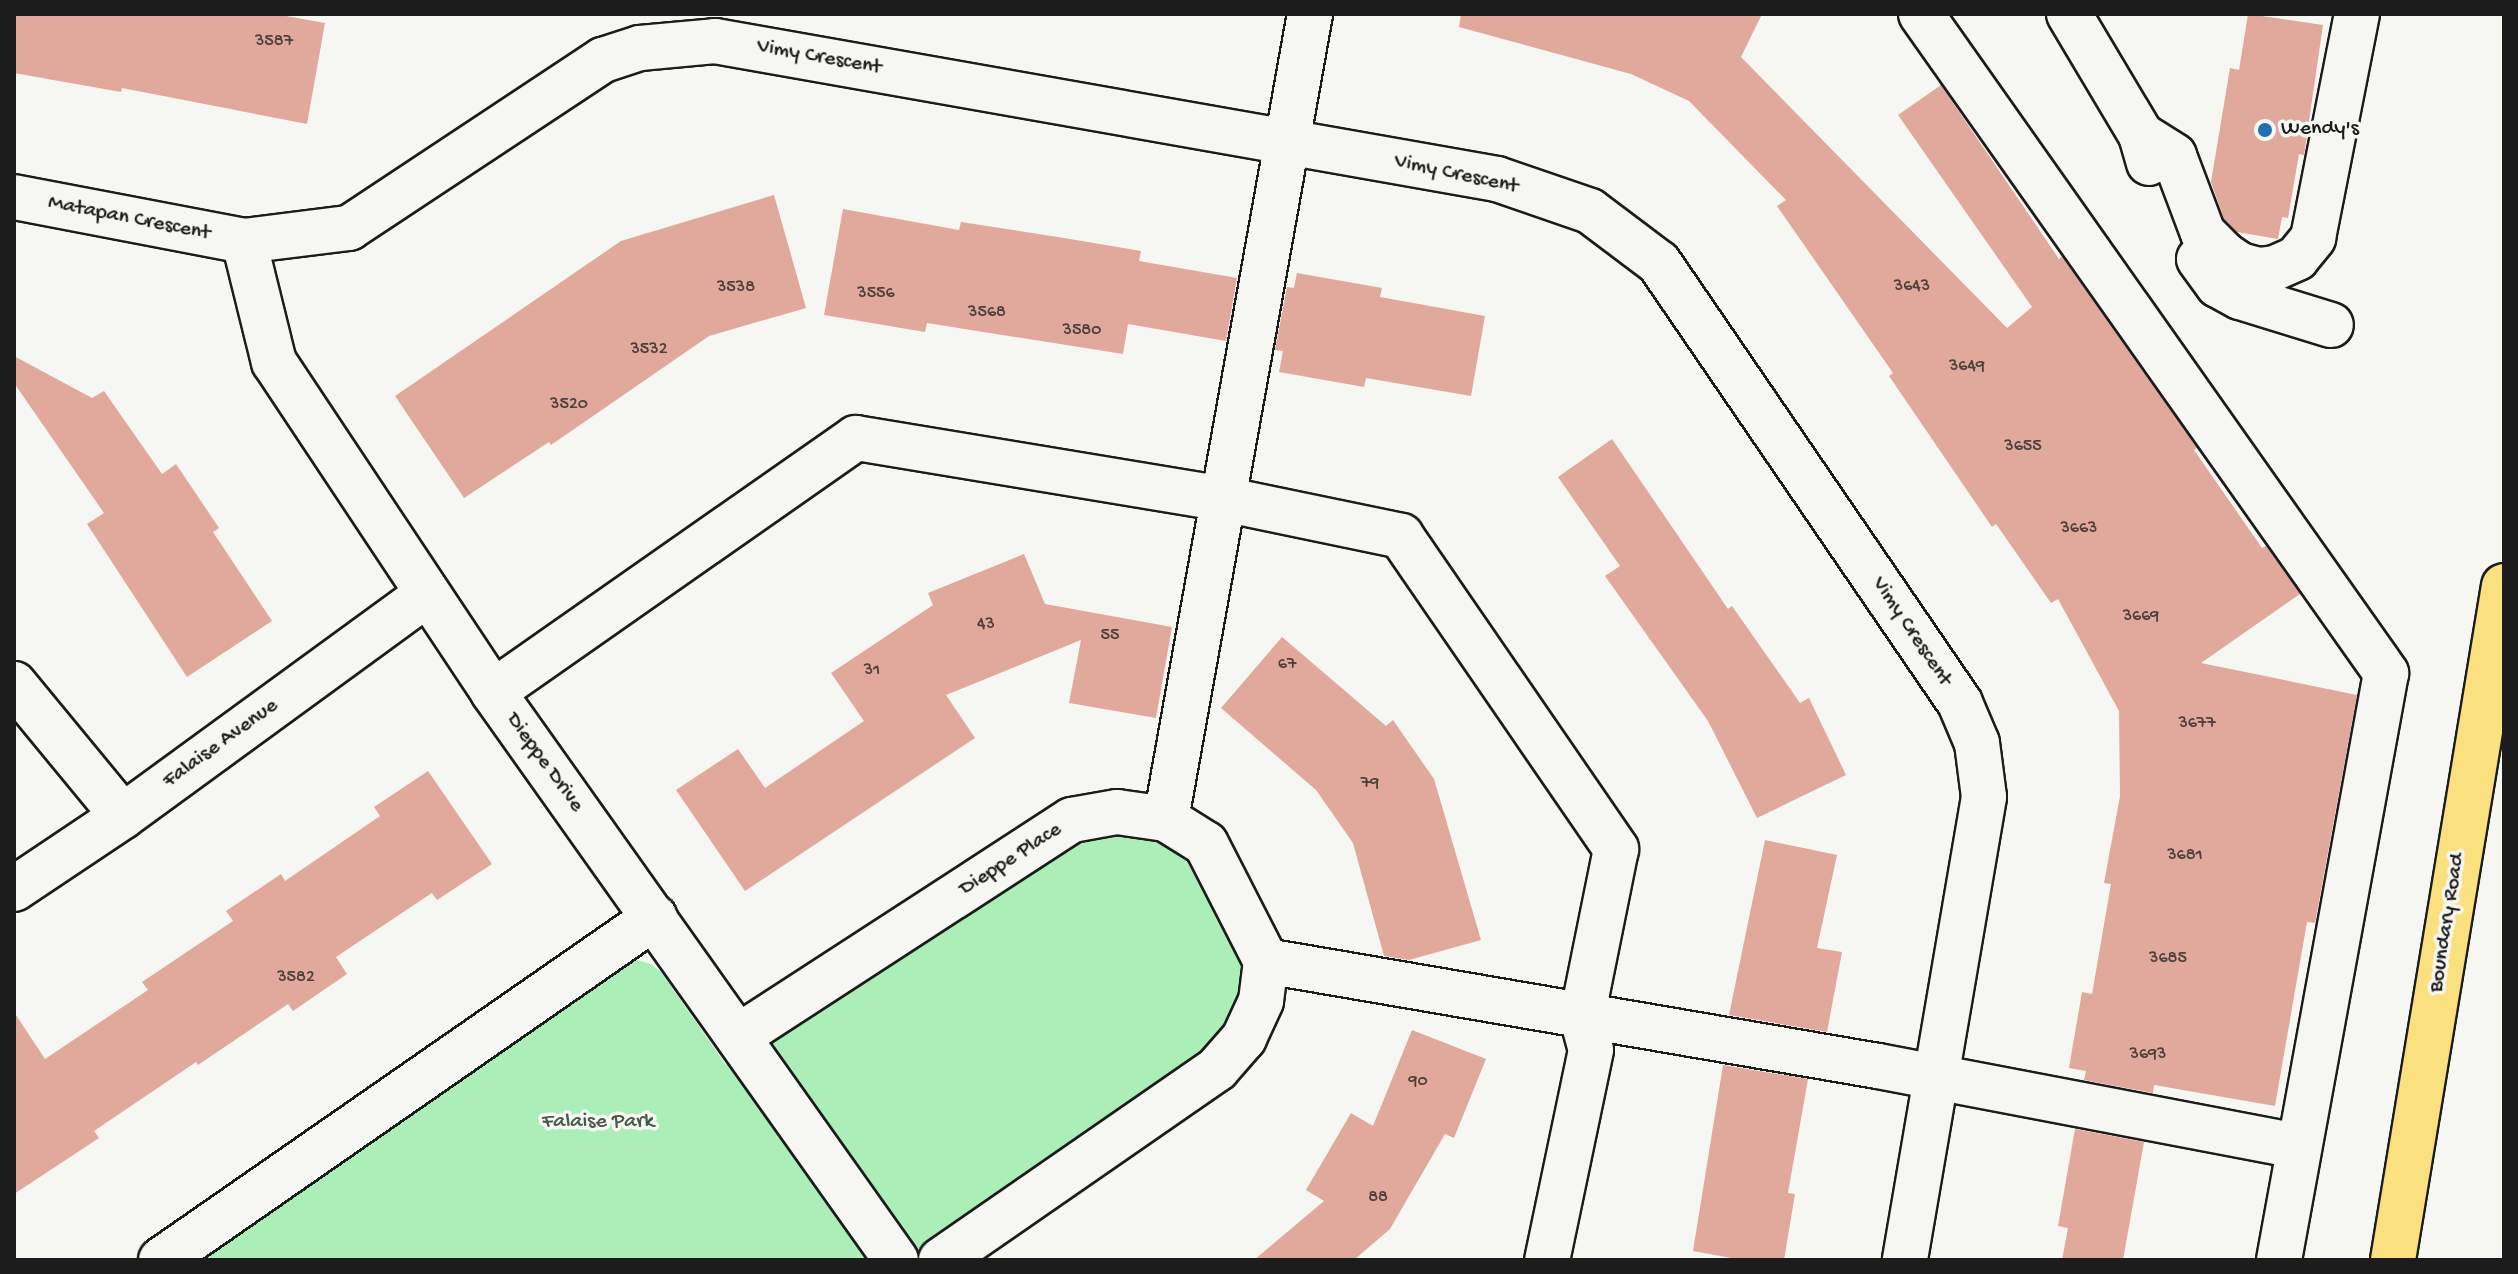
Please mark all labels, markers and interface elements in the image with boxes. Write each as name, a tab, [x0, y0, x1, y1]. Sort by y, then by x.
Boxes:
house number: 3587	[255, 31, 293, 53]
street label: Vimy Crescent	[755, 34, 883, 82]
place label: Wendy's	[2281, 117, 2359, 143]
marker: Wendy's	[2256, 121, 2274, 139]
street label: Vimy Crescent	[1392, 149, 1520, 201]
street label: Matapan Crescent	[46, 190, 212, 248]
house number: 3643	[1894, 276, 1930, 298]
house number: 3538	[717, 277, 755, 299]
house number: 3556	[857, 283, 895, 305]
house number: 3568	[968, 302, 1006, 324]
house number: 3580	[1063, 320, 1101, 342]
house number: 3532	[631, 339, 667, 361]
house number: 3649	[1949, 356, 1985, 378]
house number: 3520	[550, 394, 588, 416]
house number: 3655	[2004, 436, 2042, 458]
house number: 3663	[2061, 518, 2097, 540]
street label: Vimy Crescent	[1865, 572, 1957, 692]
house number: 3669	[2123, 606, 2159, 628]
house number: 43	[977, 614, 995, 636]
house number: 55	[1101, 625, 1119, 647]
house number: 67	[1278, 654, 1296, 676]
house number: 31	[864, 660, 880, 682]
street label: Falaise Avenue	[158, 693, 284, 795]
street label: Dieppe Drive	[499, 708, 589, 818]
house number: 3677	[2178, 713, 2216, 735]
house number: 79	[1361, 773, 1379, 795]
street label: Dieppe Place	[955, 817, 1067, 903]
house number: 3681	[2167, 845, 2203, 867]
street label: Boundary Road	[2424, 852, 2472, 994]
house number: 3685	[2149, 948, 2187, 970]
house number: 3582	[277, 967, 315, 989]
house number: 3693	[2130, 1044, 2166, 1066]
house number: 90	[1408, 1071, 1428, 1093]
park label: Falaise Park	[542, 1110, 654, 1136]
house number: 88	[1368, 1187, 1388, 1209]

